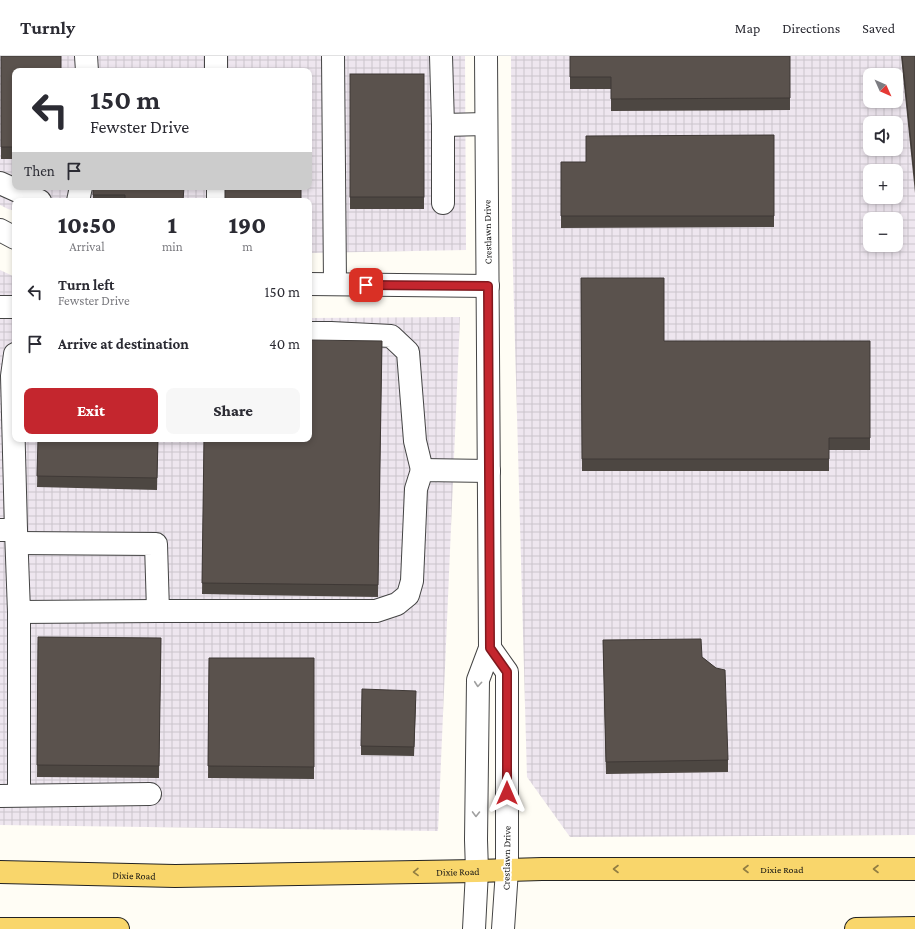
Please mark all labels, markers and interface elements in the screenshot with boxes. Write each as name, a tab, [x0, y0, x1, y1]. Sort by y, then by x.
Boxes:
text: Turnly	[20, 17, 75, 38]
text: Map	[735, 20, 760, 36]
text: Directions	[782, 20, 840, 36]
text: Saved	[862, 20, 895, 36]
north arrow	[863, 68, 903, 108]
map controls	[863, 68, 903, 252]
icon: left	[24, 84, 76, 136]
text: 150 m	[90, 84, 160, 115]
button: sound	[863, 116, 903, 156]
text: Fewster Drive	[90, 117, 189, 137]
icon: arrive	[63, 160, 85, 182]
text: Then	[24, 163, 55, 179]
button: +	[863, 164, 903, 204]
street label: Crestlawn Drive	[481, 199, 494, 264]
text: 10:50	[58, 211, 116, 238]
text: 1	[168, 211, 177, 238]
text: 190	[228, 211, 266, 238]
button: −	[863, 212, 903, 252]
text: Arrival	[69, 239, 105, 254]
text: min	[162, 239, 183, 254]
text: m	[242, 239, 253, 254]
pin	[349, 268, 383, 302]
icon: arrive	[355, 274, 377, 296]
text: Turn left	[58, 277, 114, 293]
icon: left	[24, 281, 46, 303]
text: 150 m	[265, 284, 300, 300]
text: Fewster Drive	[58, 293, 130, 308]
icon: arrive	[24, 333, 46, 355]
text: Arrive at destination	[58, 336, 189, 352]
text: 40 m	[269, 336, 300, 352]
button: Exit	[24, 388, 158, 434]
button: Share	[166, 388, 300, 434]
one-way arrow	[474, 681, 483, 687]
position arrow	[486, 772, 528, 814]
one-way arrow	[472, 811, 480, 817]
street label: Crestlawn Drive	[500, 825, 513, 890]
street label: Dixie Road	[760, 864, 804, 875]
one-way arrow	[613, 865, 619, 873]
one-way arrow	[743, 865, 749, 873]
one-way arrow	[873, 865, 879, 873]
street label: Dixie Road	[436, 866, 480, 878]
one-way arrow	[413, 868, 419, 876]
street label: Dixie Road	[112, 870, 156, 882]

